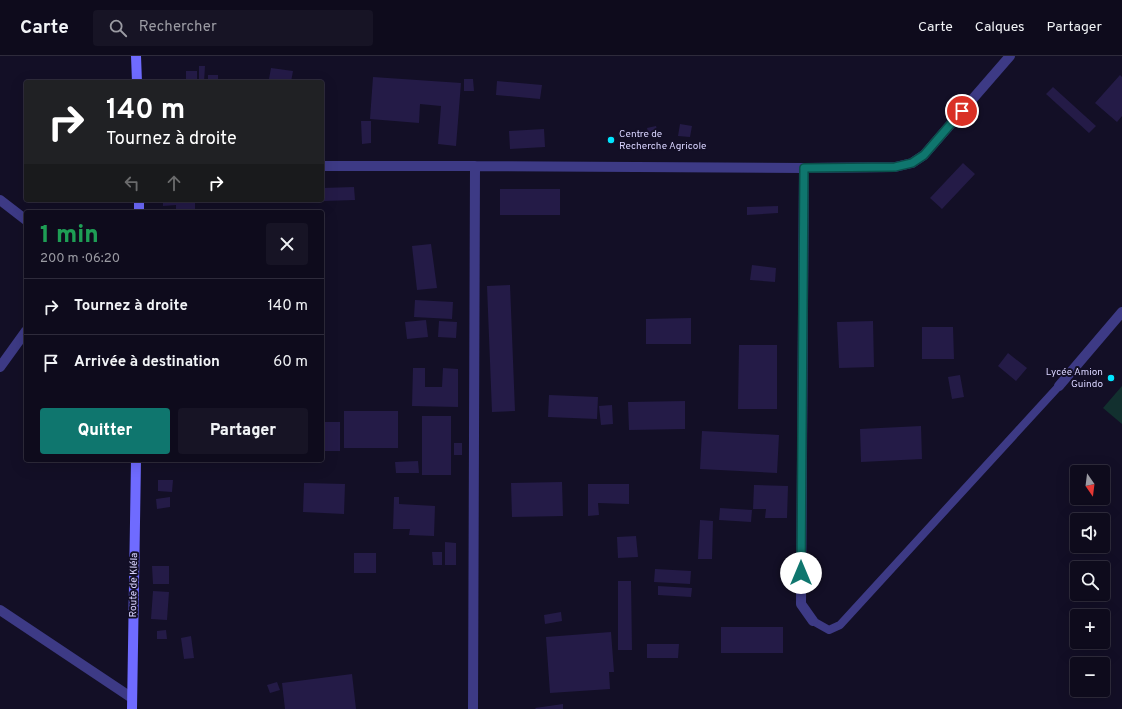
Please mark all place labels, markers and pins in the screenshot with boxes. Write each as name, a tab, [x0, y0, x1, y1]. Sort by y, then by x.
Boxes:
pin	[945, 94, 979, 128]
place label: Centre de Recherche Agricole	[619, 128, 706, 153]
marker: Centre de Recherche Agricole	[606, 135, 616, 145]
place label: Lycée Amion Guindo	[1046, 366, 1103, 391]
marker: Lycée Amion Guindo	[1106, 373, 1116, 383]

